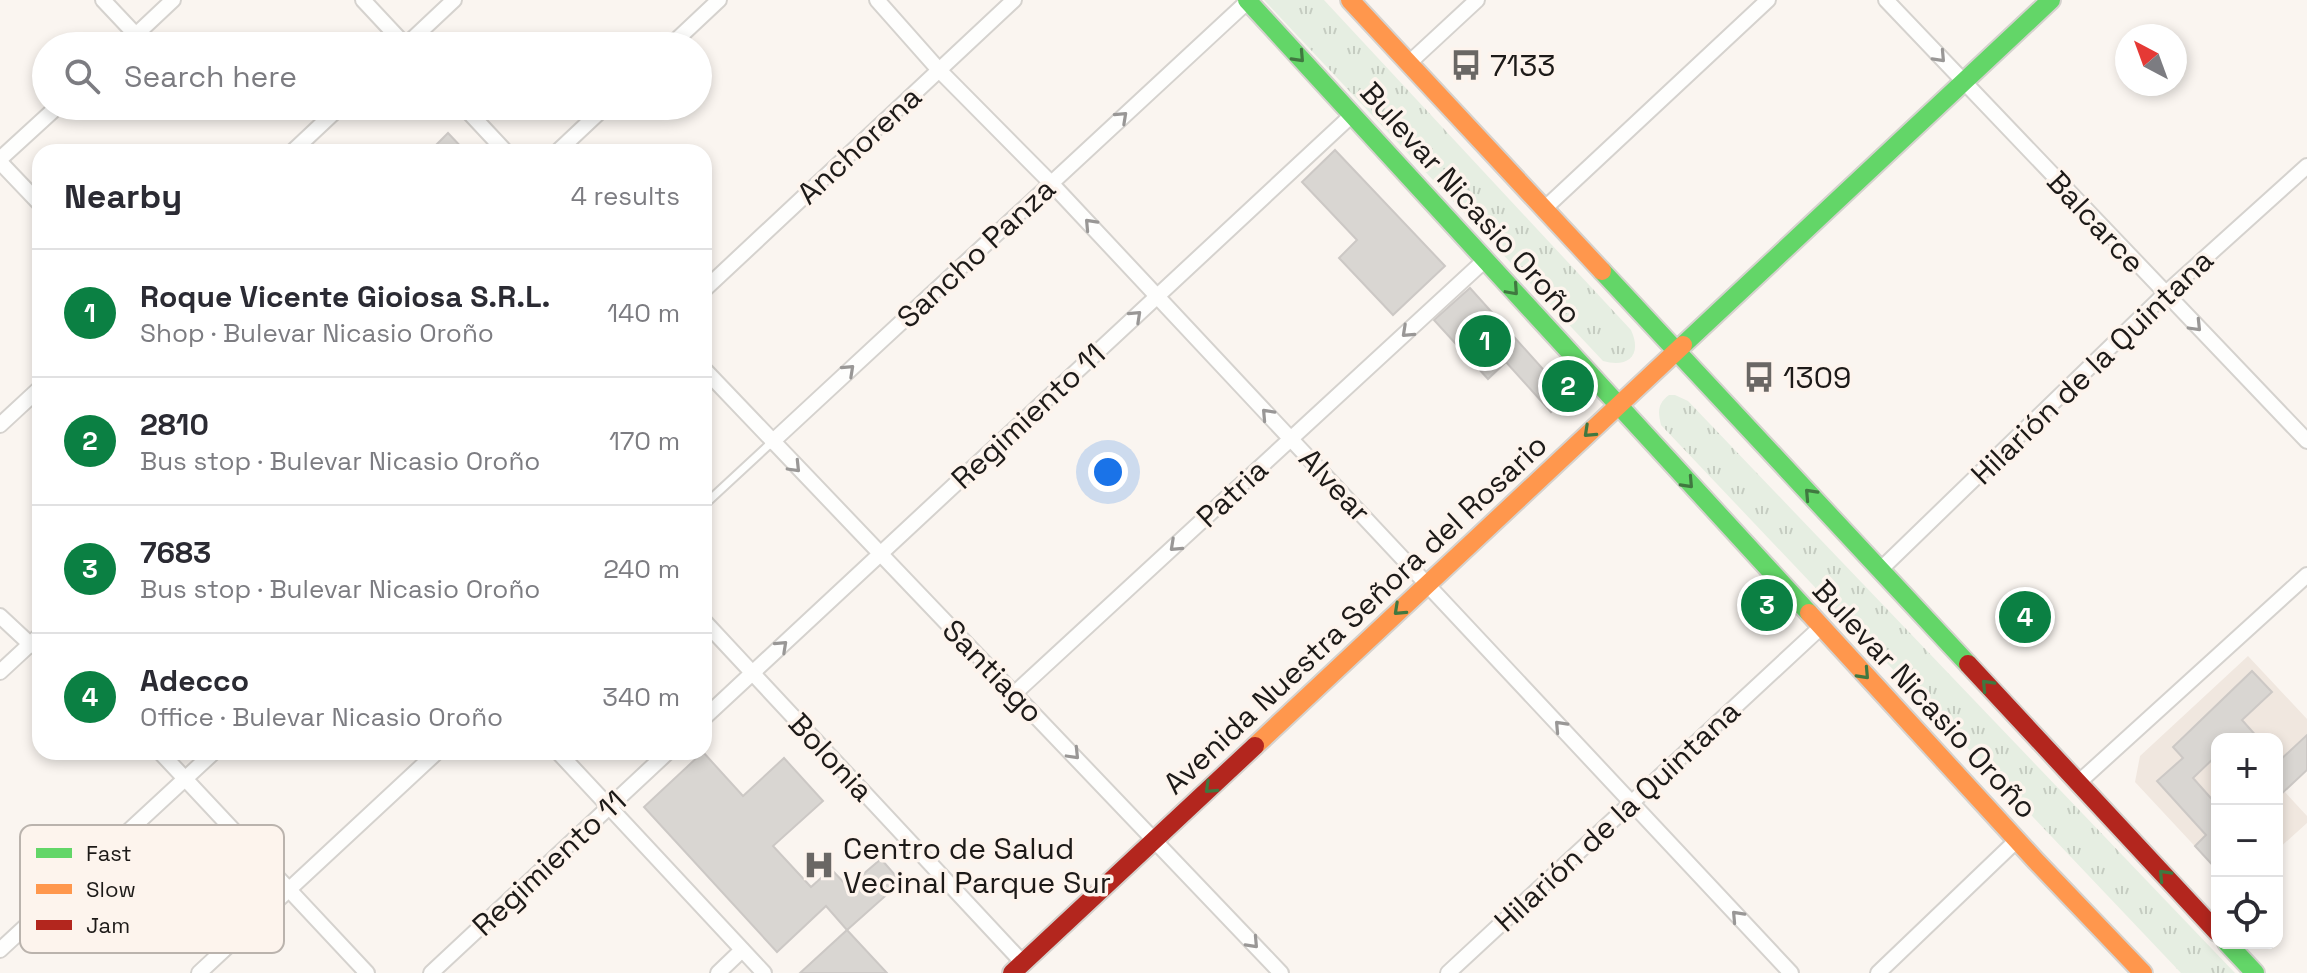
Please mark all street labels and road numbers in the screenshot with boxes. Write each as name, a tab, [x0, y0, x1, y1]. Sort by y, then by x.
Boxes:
street label: Bulevar Nicasio Oroño	[1352, 74, 1590, 332]
street label: Anchorena	[789, 77, 929, 213]
street label: Balcarce	[2039, 163, 2153, 281]
street label: Sancho Panza	[889, 170, 1063, 336]
street label: Hilarión de la Quintana	[1962, 241, 2222, 493]
street label: Regimiento 11	[943, 335, 1113, 497]
street label: Avenida Nuestra Señora del Rosario	[1155, 425, 1555, 803]
street label: Alvear	[1291, 439, 1379, 531]
street label: Patria	[1188, 450, 1276, 536]
street label: Bulevar Nicasio Oroño	[1804, 571, 2046, 827]
street label: Santiago	[934, 611, 1052, 731]
street label: Hilarión de la Quintana	[1486, 692, 1748, 940]
street label: Bolonia	[780, 704, 882, 810]
street label: Regimiento 11	[464, 782, 634, 944]

